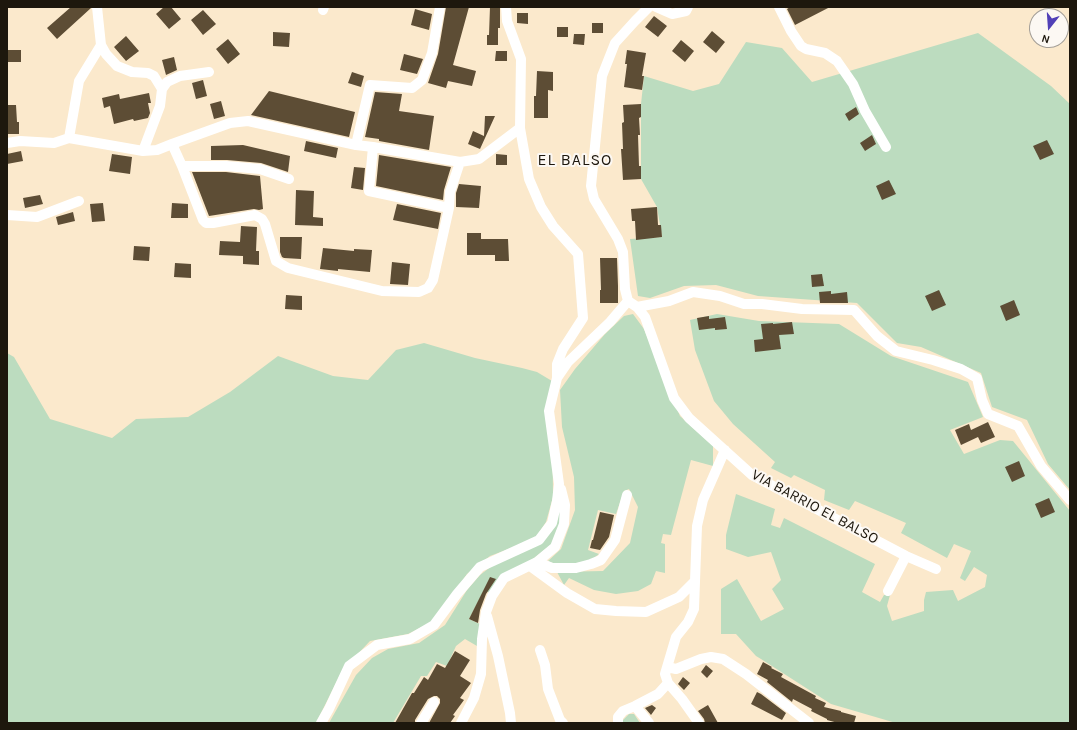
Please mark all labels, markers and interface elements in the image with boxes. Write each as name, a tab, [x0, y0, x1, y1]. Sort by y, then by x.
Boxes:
north arrow	[1029, 8, 1069, 48]
text: N	[1040, 32, 1051, 46]
district label: EL BALSO	[538, 150, 612, 170]
street label: VIA BARRIO EL BALSO	[748, 466, 882, 548]

